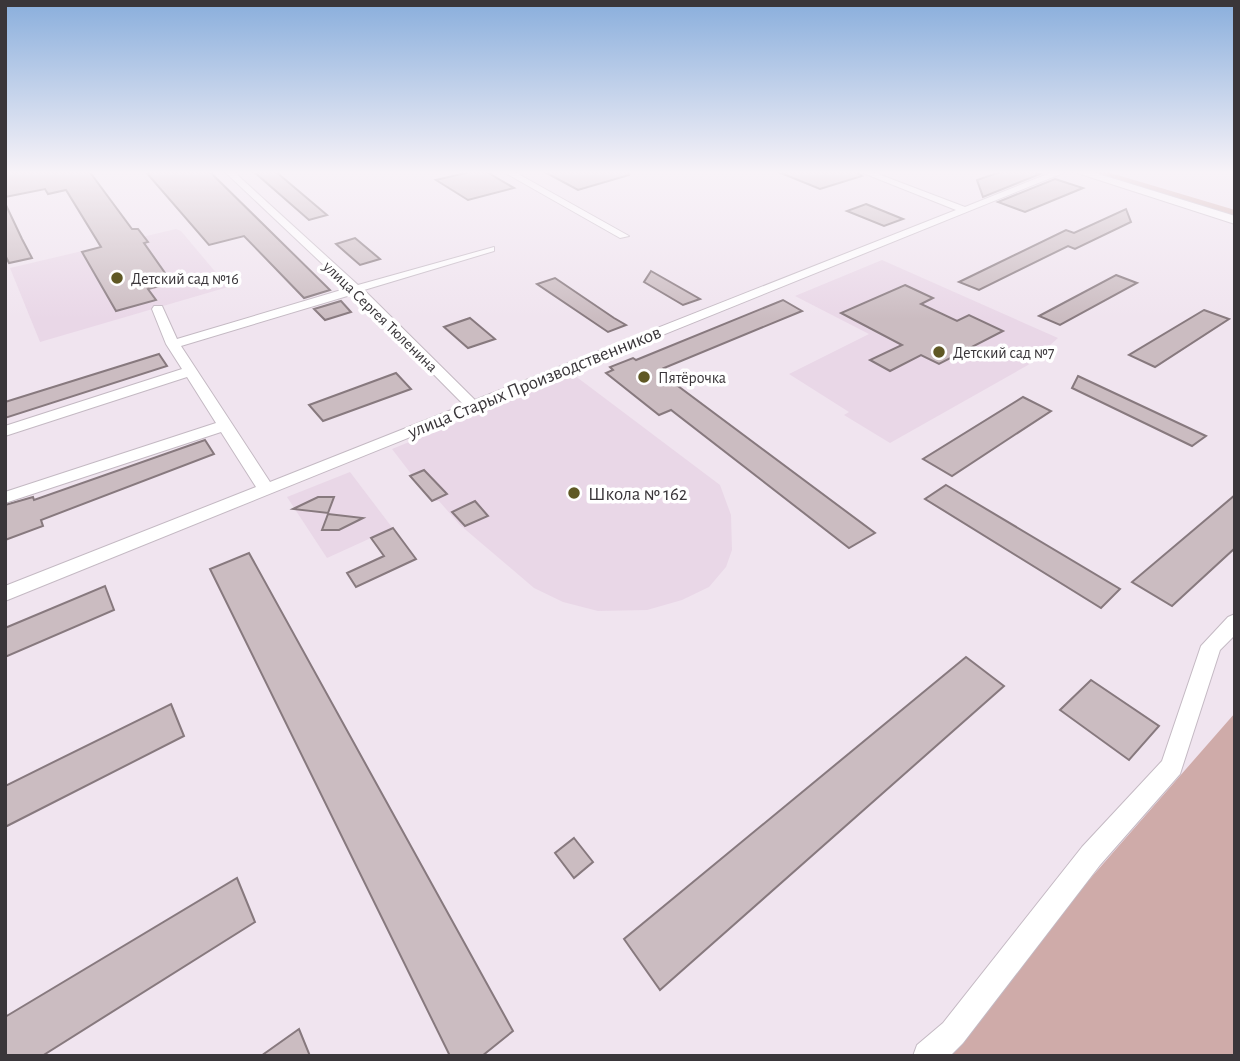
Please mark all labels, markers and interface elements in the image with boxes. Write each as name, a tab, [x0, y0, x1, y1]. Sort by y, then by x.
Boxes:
street label: улица Сергея Тюленина	[319, 258, 440, 376]
marker: Детский сад №16	[109, 270, 125, 286]
place label: Детский сад №16	[131, 271, 239, 287]
street label: улица Старых Производственников	[404, 323, 664, 442]
marker: Детский сад №7	[931, 344, 947, 360]
place label: Детский сад №7	[953, 345, 1055, 361]
marker: Пятёрочка	[636, 369, 652, 385]
place label: Пятёрочка	[658, 370, 726, 386]
marker: Школа № 162	[566, 485, 582, 501]
place label: Школа № 162	[588, 485, 688, 504]

